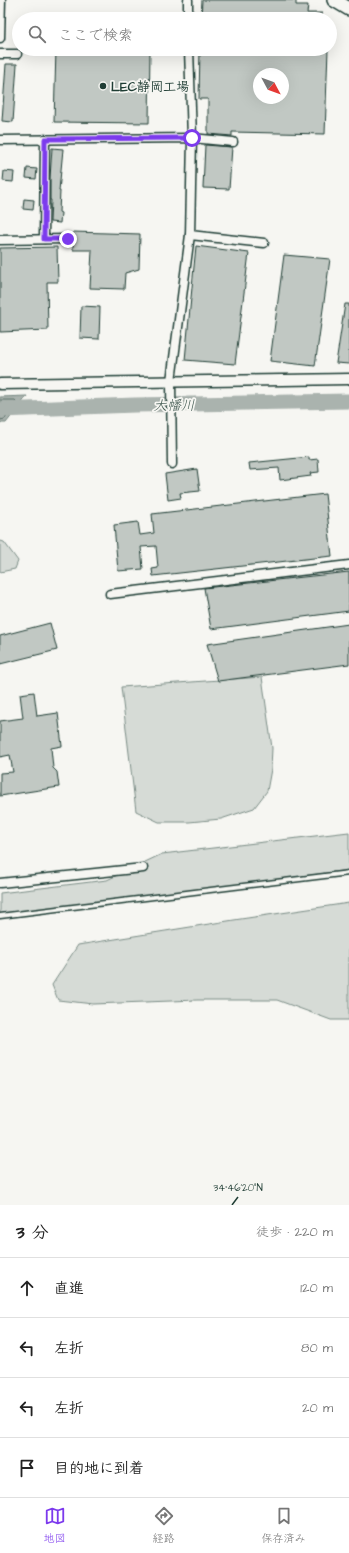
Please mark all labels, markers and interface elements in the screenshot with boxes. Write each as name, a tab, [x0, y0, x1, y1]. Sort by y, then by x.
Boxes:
search box	[12, 12, 337, 56]
icon: search	[26, 23, 48, 45]
text: ここで検索	[58, 25, 133, 46]
north arrow	[253, 68, 289, 104]
place label: LEC静岡工場	[111, 78, 189, 96]
marker: LEC静岡工場	[98, 81, 108, 91]
route start	[183, 129, 201, 147]
route end	[59, 230, 77, 248]
water label: 大幡川	[153, 396, 195, 416]
text: 34°46'20"N	[213, 1181, 263, 1195]
text: 3 分	[16, 1221, 48, 1245]
text: 徒歩 · 220 m	[256, 1223, 333, 1241]
icon: ahead	[16, 1277, 38, 1299]
text: 直進	[54, 1278, 84, 1299]
text: 120 m	[300, 1279, 333, 1297]
icon: left	[16, 1337, 38, 1359]
text: 左折	[54, 1338, 84, 1359]
text: 80 m	[301, 1339, 333, 1357]
icon: left	[16, 1397, 38, 1419]
text: 左折	[54, 1398, 84, 1419]
text: 20 m	[302, 1399, 333, 1417]
icon: arrive	[16, 1457, 38, 1479]
text: 目的地に到着	[54, 1458, 144, 1479]
tab: 地図	[44, 1505, 66, 1546]
tab: 経路	[153, 1505, 175, 1546]
tab: 保存済み	[262, 1505, 306, 1546]

